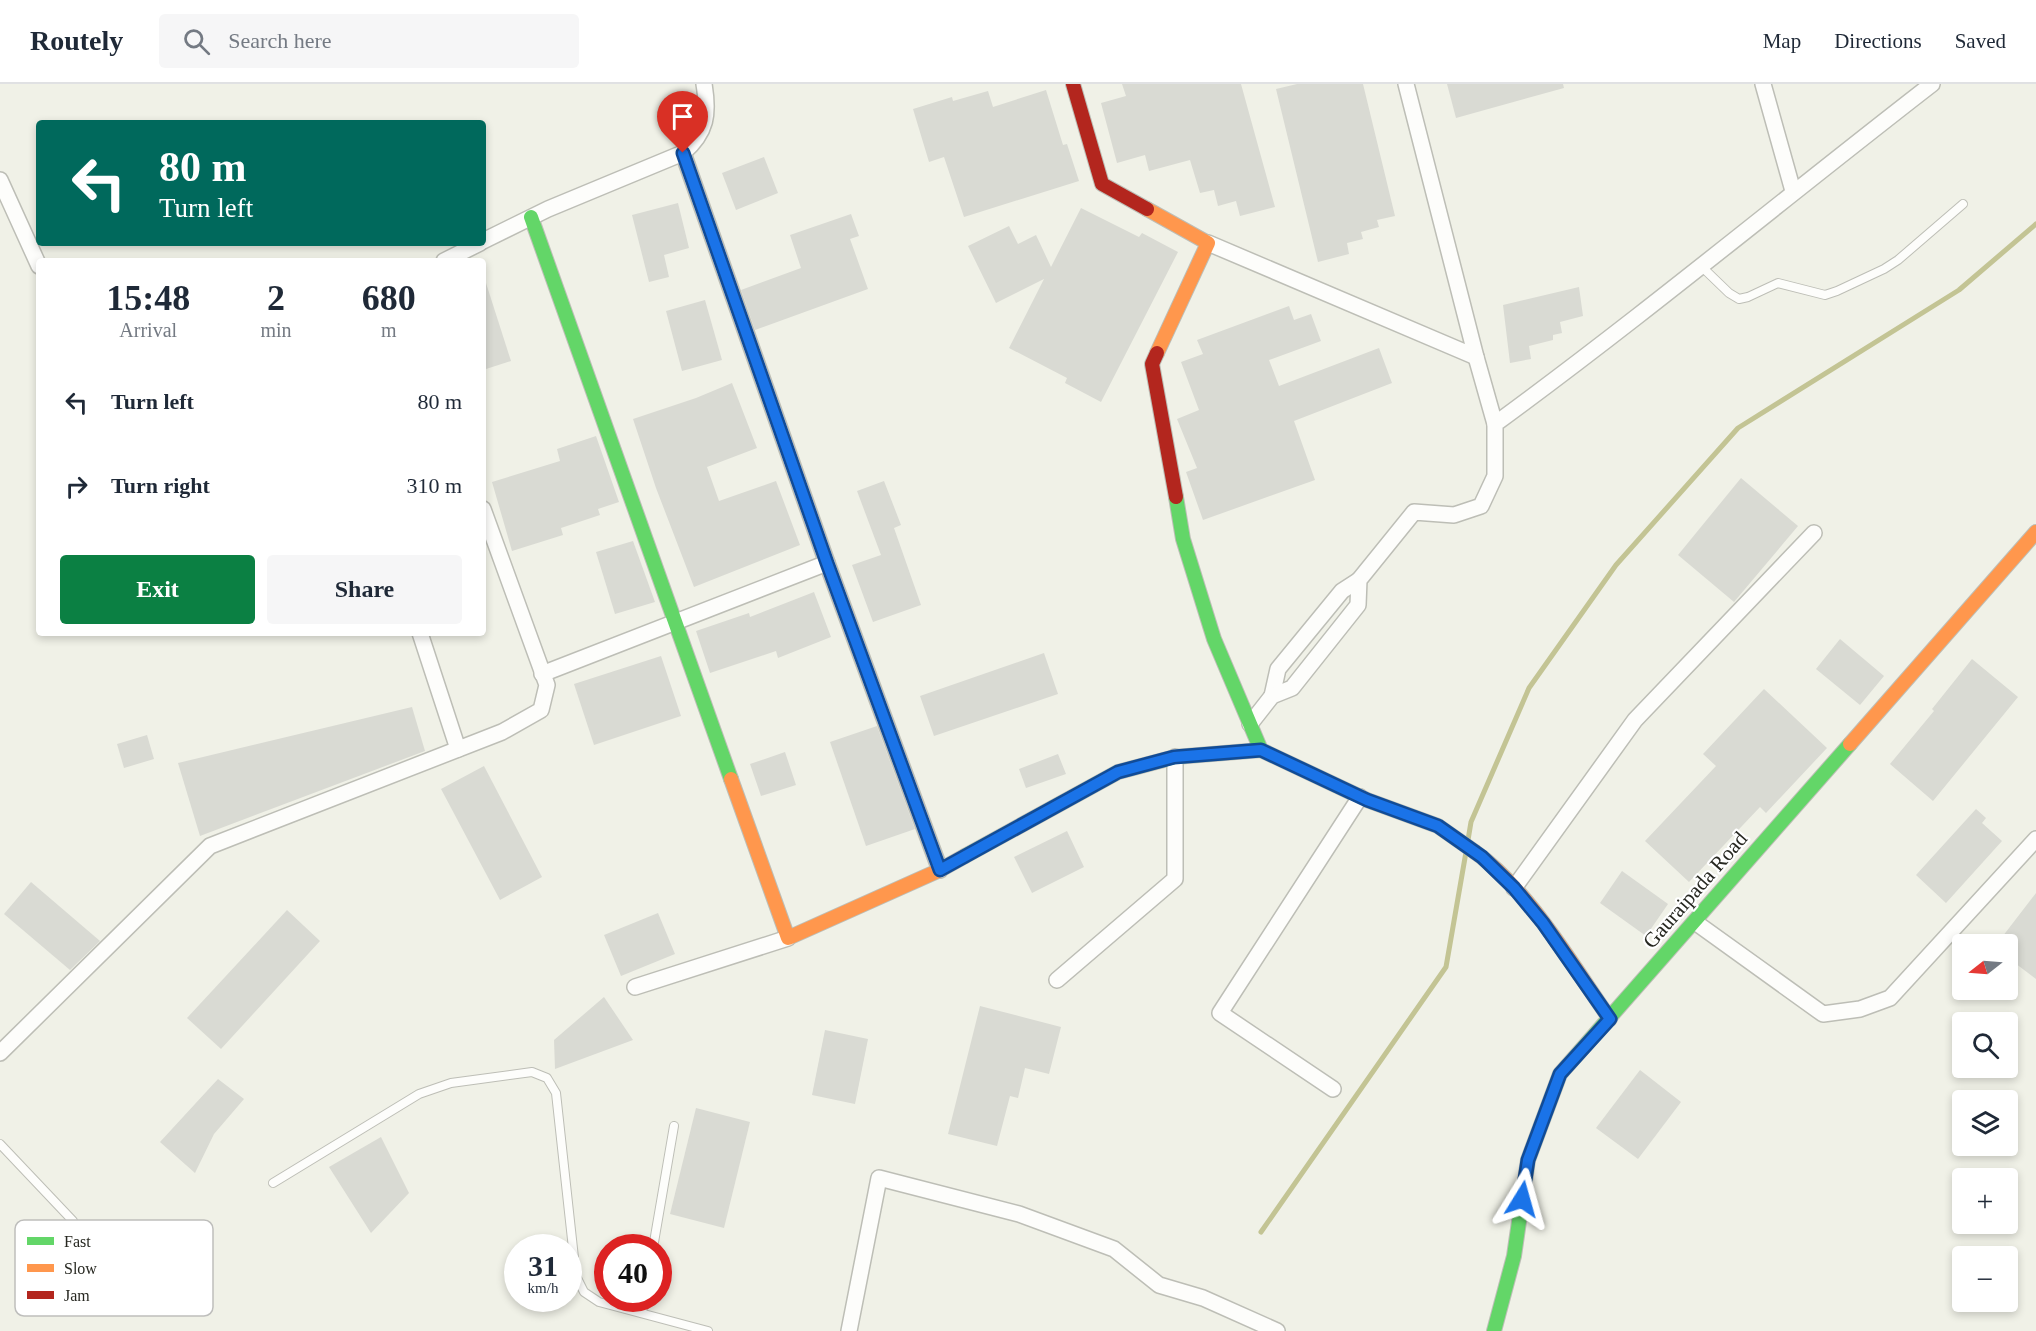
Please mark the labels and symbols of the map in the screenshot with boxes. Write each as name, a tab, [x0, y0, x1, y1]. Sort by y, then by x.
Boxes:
pin	[657, 91, 708, 153]
street label: Gauraipada Road	[1638, 827, 1752, 953]
north arrow	[1952, 934, 2018, 1000]
position arrow	[1490, 1167, 1554, 1231]
legend	[15, 1220, 213, 1316]
text: Fast	[64, 1233, 91, 1250]
speed limit sign: 40	[594, 1234, 672, 1312]
text: Slow	[64, 1260, 97, 1277]
text: Jam	[64, 1287, 90, 1304]

